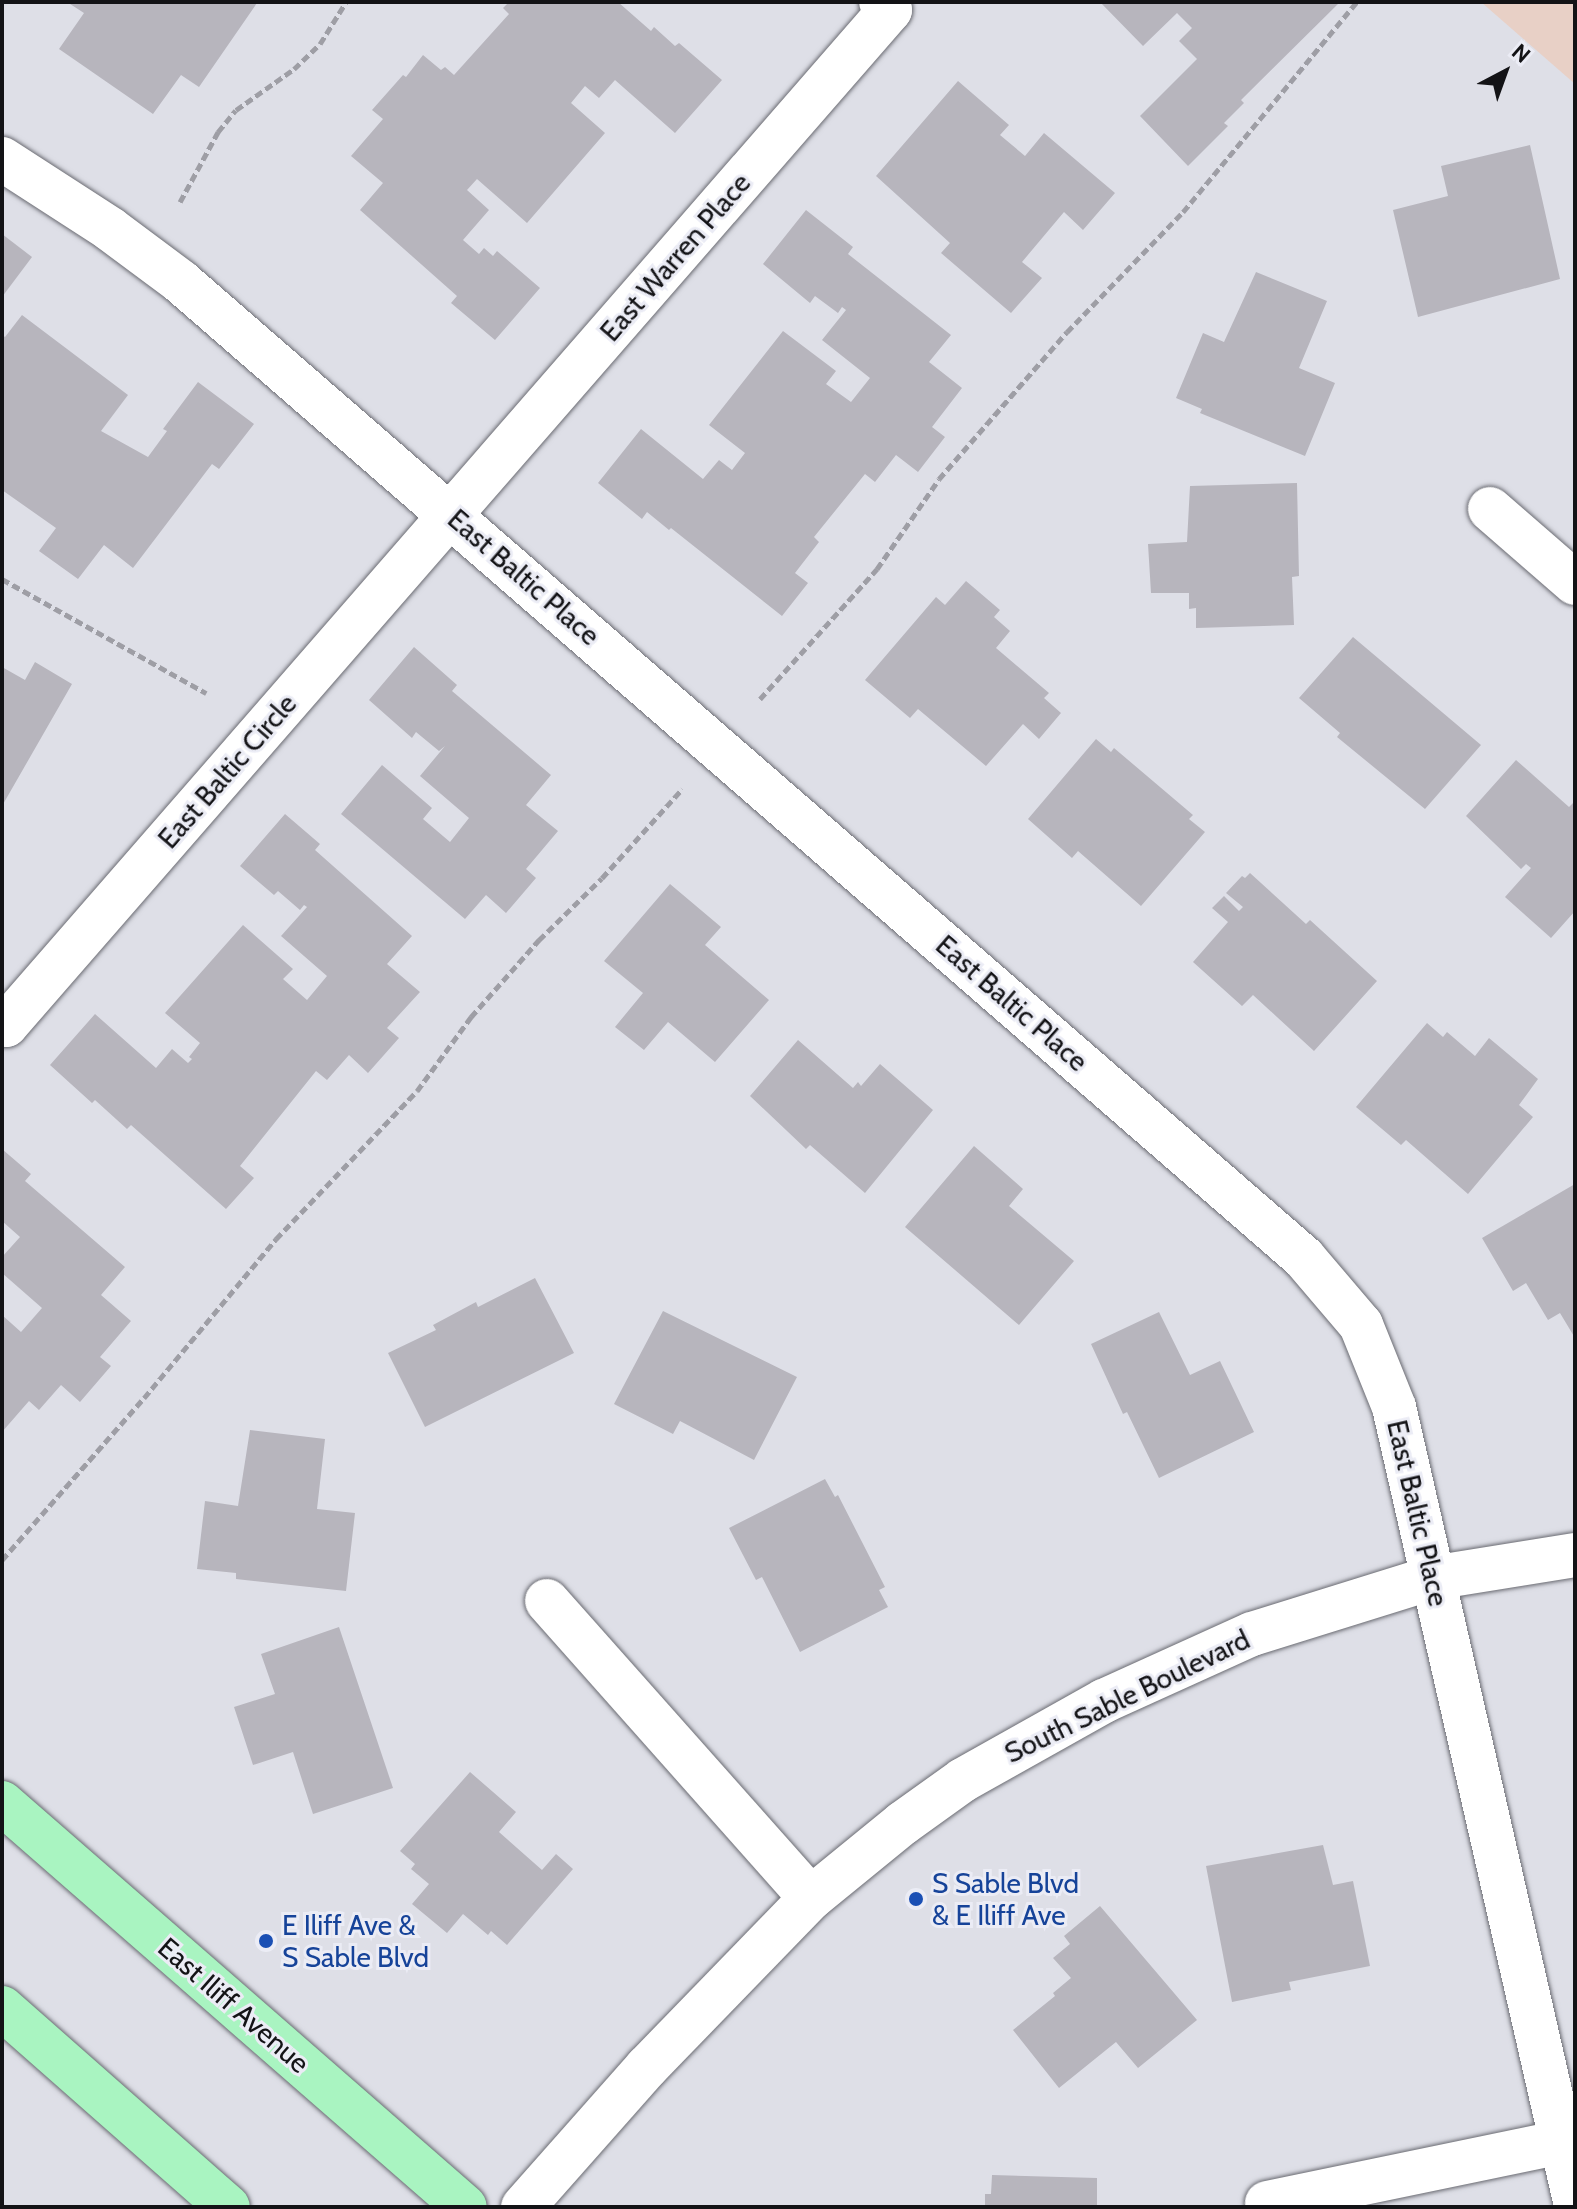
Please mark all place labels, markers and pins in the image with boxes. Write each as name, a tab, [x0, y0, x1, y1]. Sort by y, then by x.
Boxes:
place label: S Sable Blvd & E Iliff Ave	[932, 1866, 1079, 1932]
marker: S Sable Blvd & E Iliff Ave	[907, 1890, 925, 1908]
place label: E Iliff Ave & S Sable Blvd	[282, 1908, 429, 1974]
marker: E Iliff Ave & S Sable Blvd	[257, 1932, 275, 1950]

